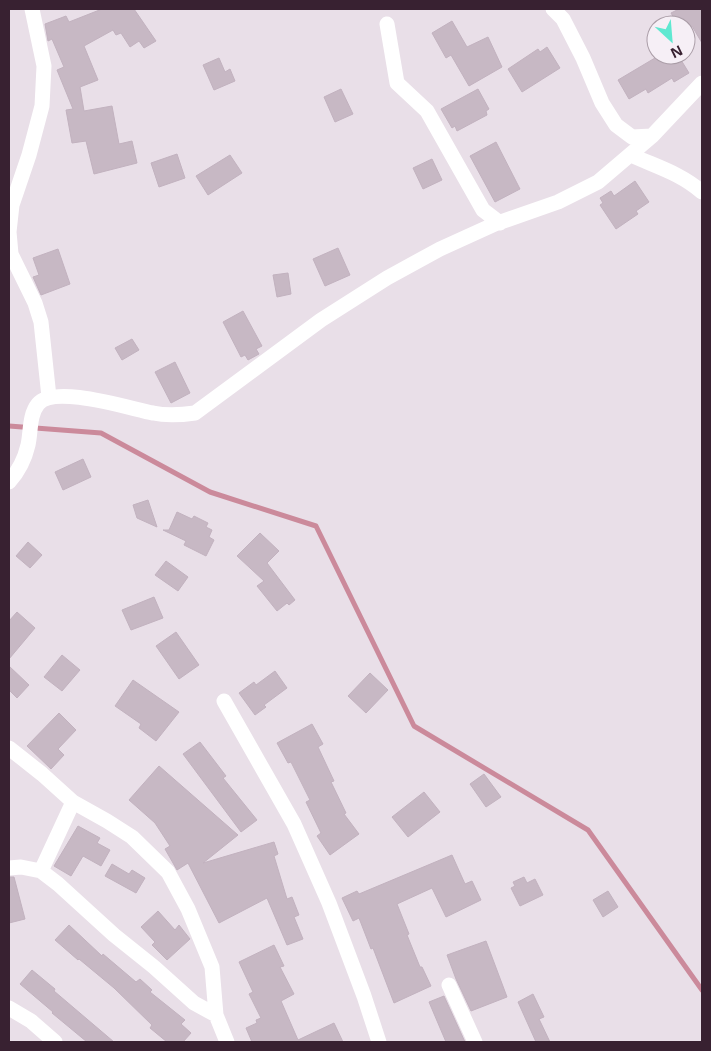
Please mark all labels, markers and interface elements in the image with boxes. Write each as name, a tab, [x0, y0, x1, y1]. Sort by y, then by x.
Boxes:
north arrow	[646, 15, 696, 65]
text: N	[668, 41, 686, 63]

